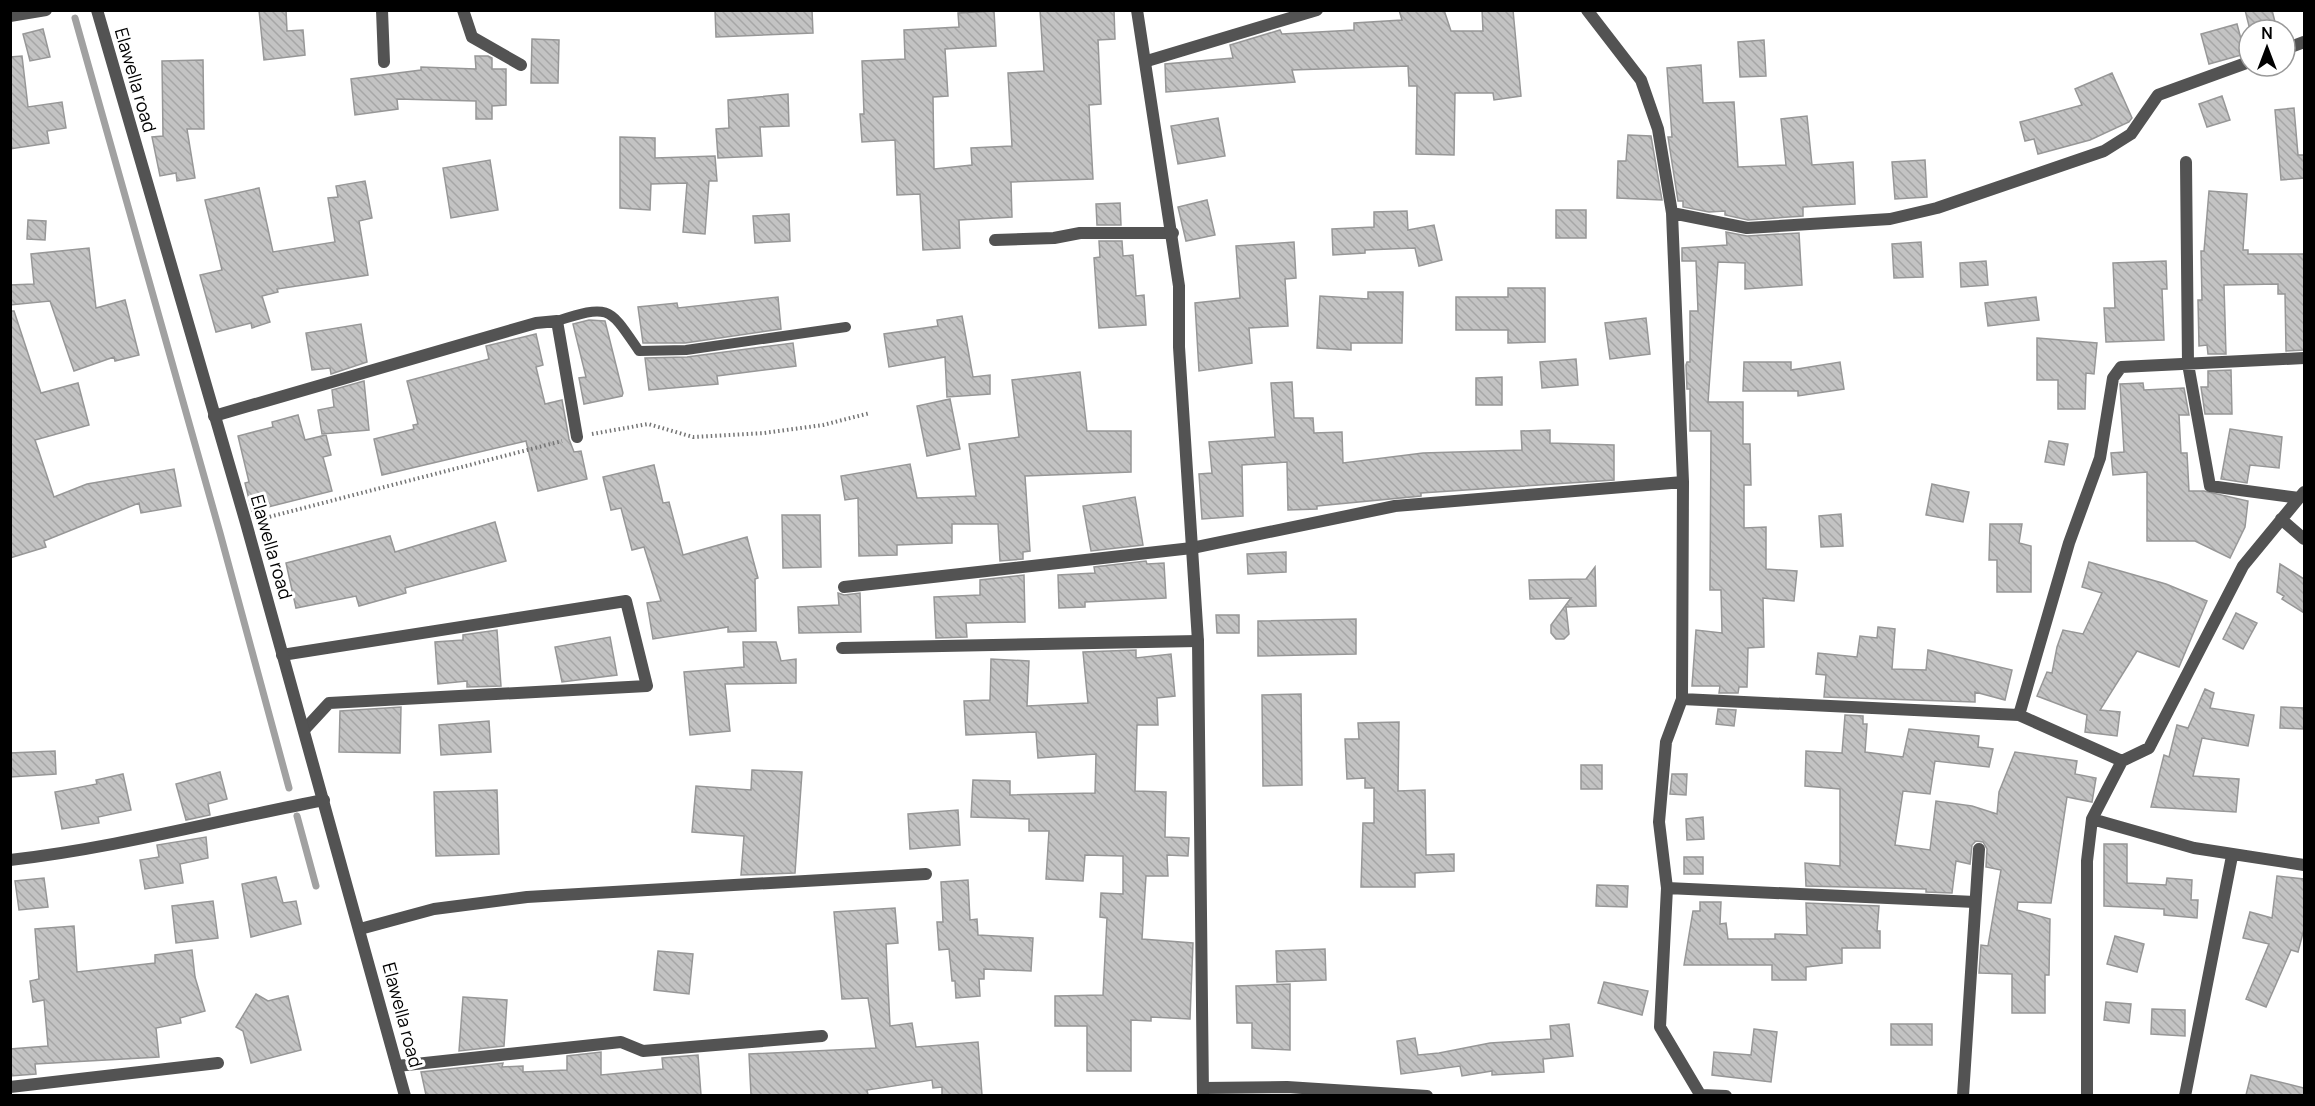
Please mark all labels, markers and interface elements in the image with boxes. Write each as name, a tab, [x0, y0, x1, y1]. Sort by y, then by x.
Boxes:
north arrow	[2237, 18, 2297, 78]
text: N	[2261, 22, 2273, 44]
street label: Elawella road	[110, 25, 162, 135]
street label: Elawella road	[246, 492, 298, 602]
street label: Elawella road	[377, 960, 428, 1070]

